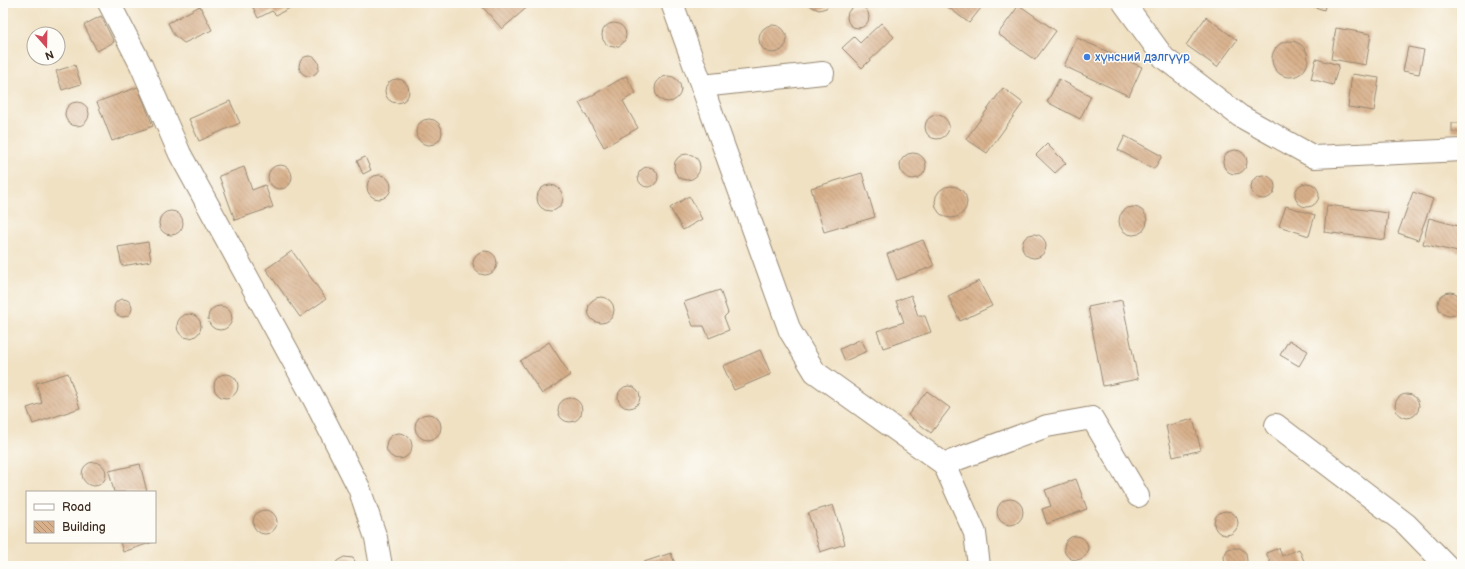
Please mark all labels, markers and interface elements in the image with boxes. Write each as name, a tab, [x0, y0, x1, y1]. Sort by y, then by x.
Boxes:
north arrow	[26, 26, 66, 66]
text: N	[43, 47, 55, 62]
place label: хүнсний дэлгүүр	[1095, 50, 1190, 65]
marker: хүнсний дэлгүүр	[1082, 52, 1092, 62]
legend	[26, 491, 156, 543]
text: Road	[62, 500, 91, 515]
text: Building	[62, 520, 106, 535]

